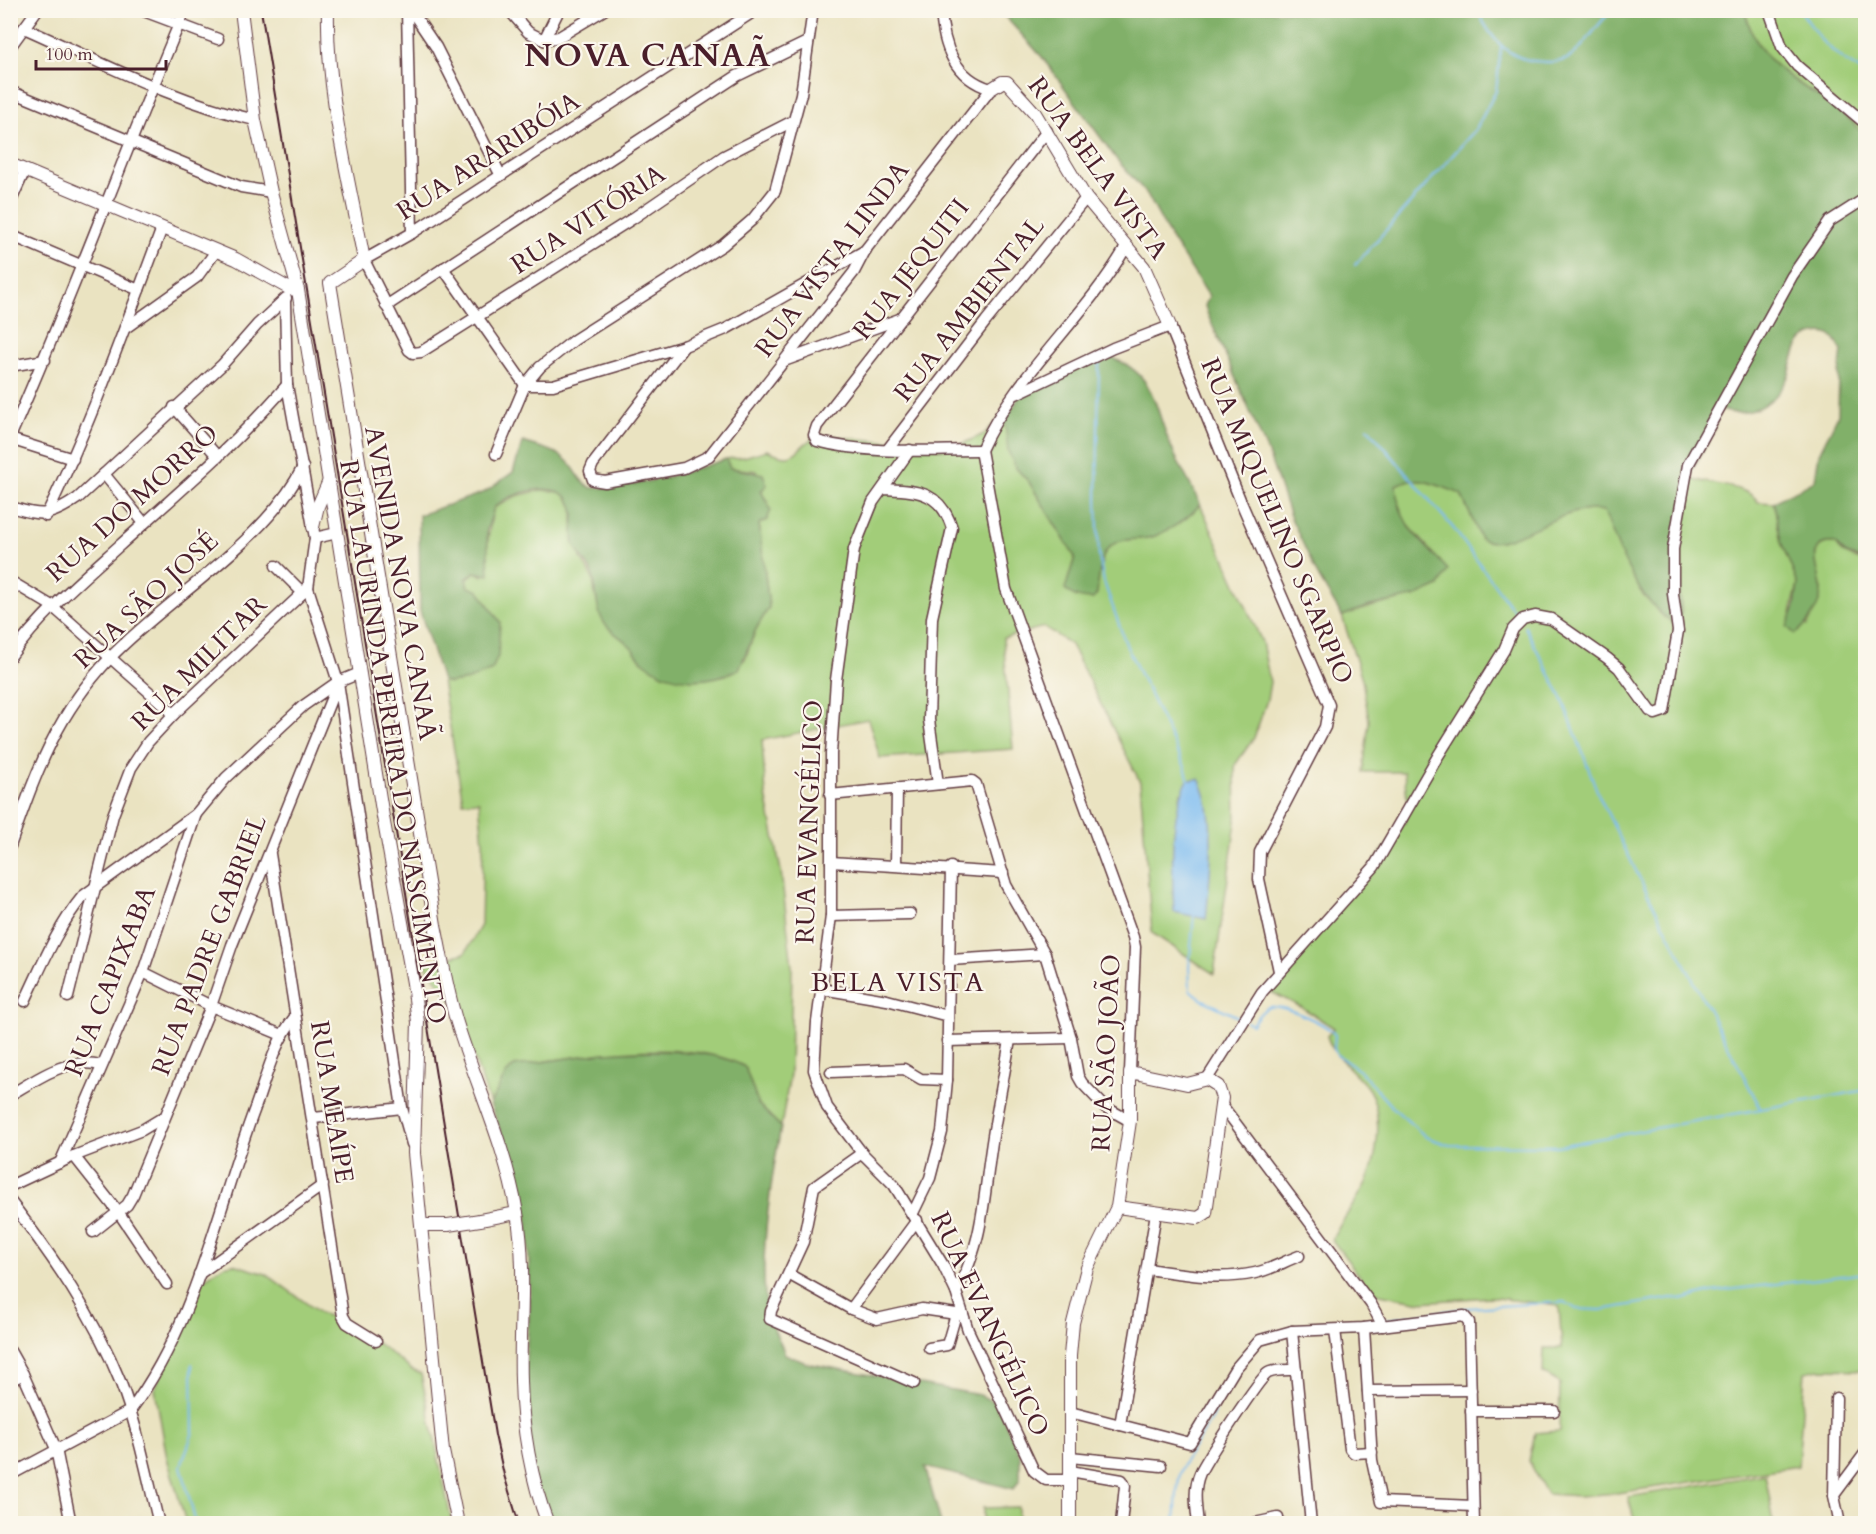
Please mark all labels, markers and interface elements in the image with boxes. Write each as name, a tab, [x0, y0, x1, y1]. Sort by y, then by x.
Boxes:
scale bar	[36, 33, 166, 71]
district label: NOVA CANAÃ	[524, 34, 772, 78]
text: 100 m	[45, 42, 93, 67]
street label: RUA BELA VISTA	[1020, 69, 1177, 267]
street label: RUA ARARIBÓIA	[390, 83, 587, 228]
street label: RUA VISTA LINDA	[747, 154, 917, 364]
street label: RUA VITÓRIA	[504, 156, 672, 282]
street label: RUA JEQUITI	[845, 191, 977, 347]
street label: RUA AMBIENTAL	[886, 209, 1052, 409]
street label: RUA MIQUELINO SGARPIO	[1192, 353, 1362, 689]
street label: RUA DO MORRO	[38, 416, 226, 590]
street label: AVENIDA NOVA CANAÃ	[356, 423, 446, 743]
street label: RUA LAURINDA PEREIRA DO NASCIMENTO	[331, 457, 455, 1027]
street label: RUA SÃO JOSÉ	[66, 524, 226, 676]
street label: RUA MILITAR	[124, 588, 274, 738]
street label: RUA EVANGÉLICO	[787, 699, 831, 945]
street label: RUA PADRE GABRIEL	[143, 810, 275, 1080]
street label: RUA CAPIXABA	[56, 880, 164, 1081]
street label: RUA SÃO JOÃO	[1083, 953, 1129, 1153]
district label: BELA VISTA	[811, 964, 985, 1001]
street label: RUA MEAÍPE	[302, 1018, 362, 1186]
street label: RUA EVANGÉLICO	[923, 1206, 1057, 1442]

